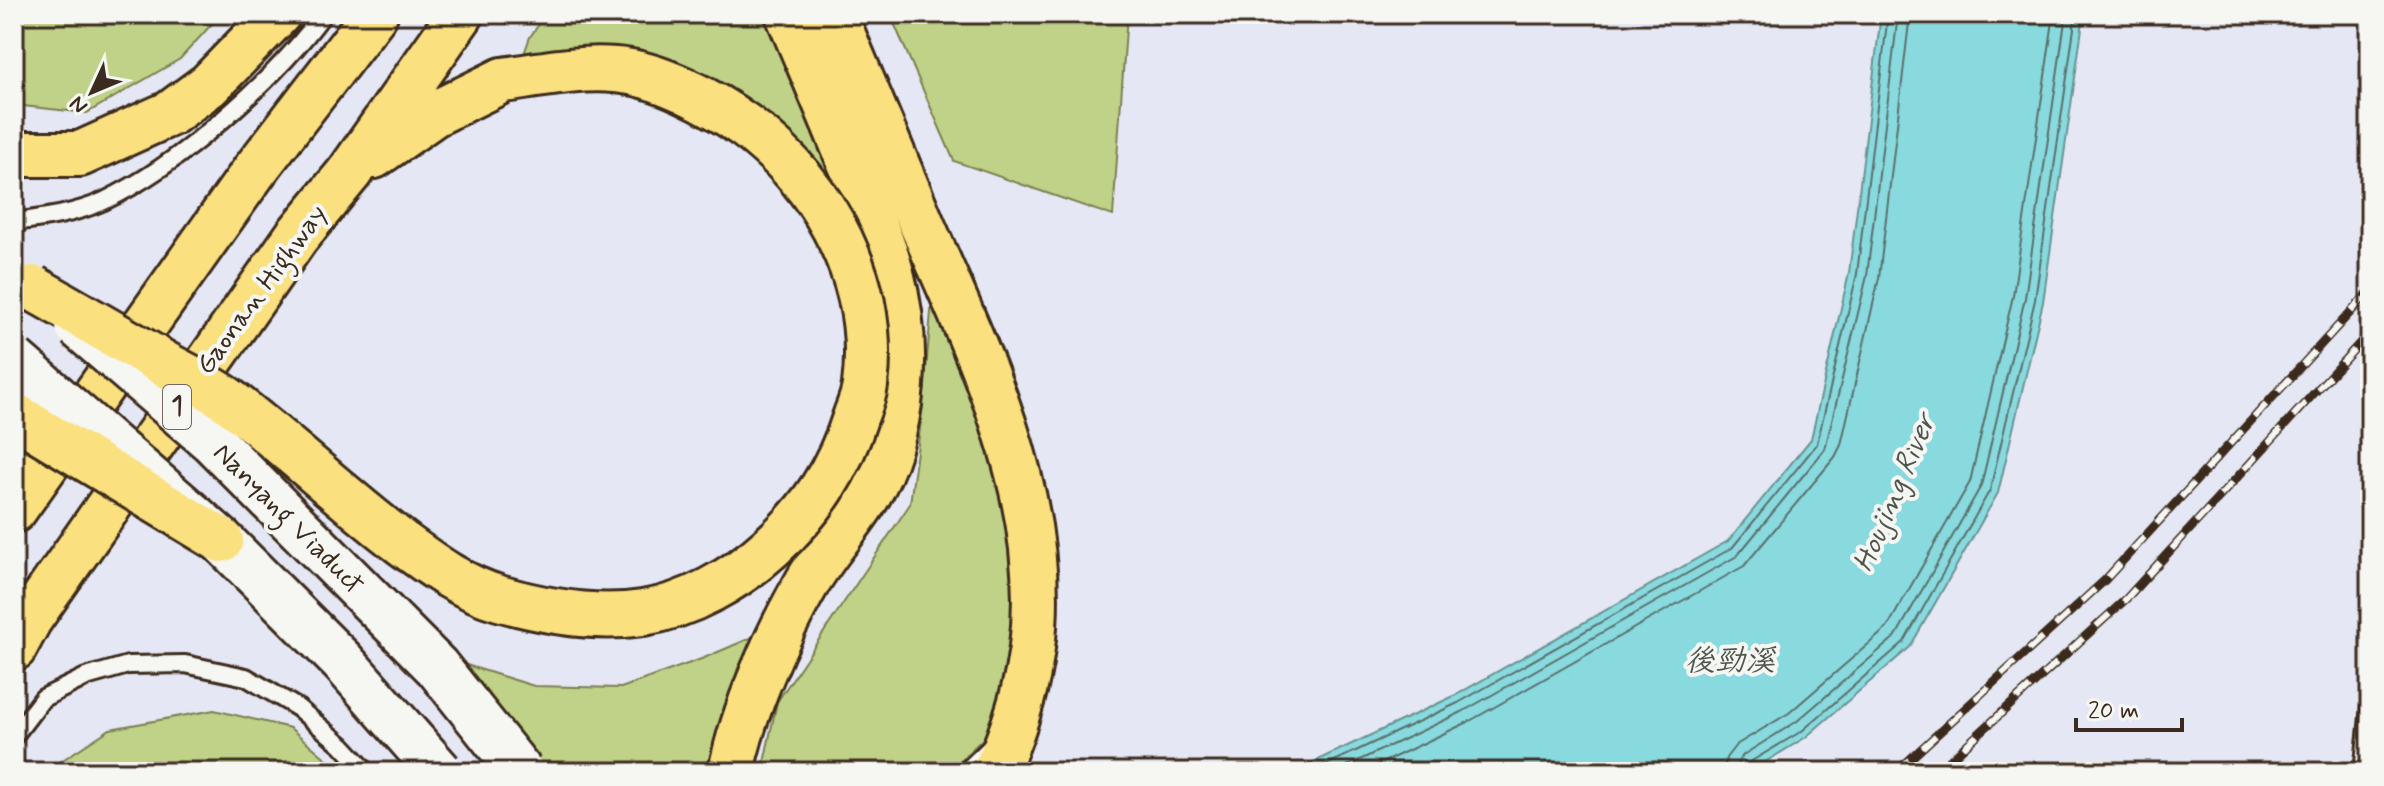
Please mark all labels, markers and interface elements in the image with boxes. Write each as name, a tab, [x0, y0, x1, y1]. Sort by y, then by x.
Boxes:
north arrow	[52, 52, 132, 132]
text: N	[64, 90, 94, 120]
street label: Gaonan Highway	[188, 197, 339, 384]
road number: 1	[163, 385, 191, 429]
water label: Houjing River	[1844, 405, 1948, 578]
street label: Nanyang Viaduct	[202, 435, 372, 605]
water label: 後勁溪	[1685, 642, 1777, 681]
scale bar	[2076, 682, 2182, 732]
text: 20 m	[2088, 696, 2139, 727]

